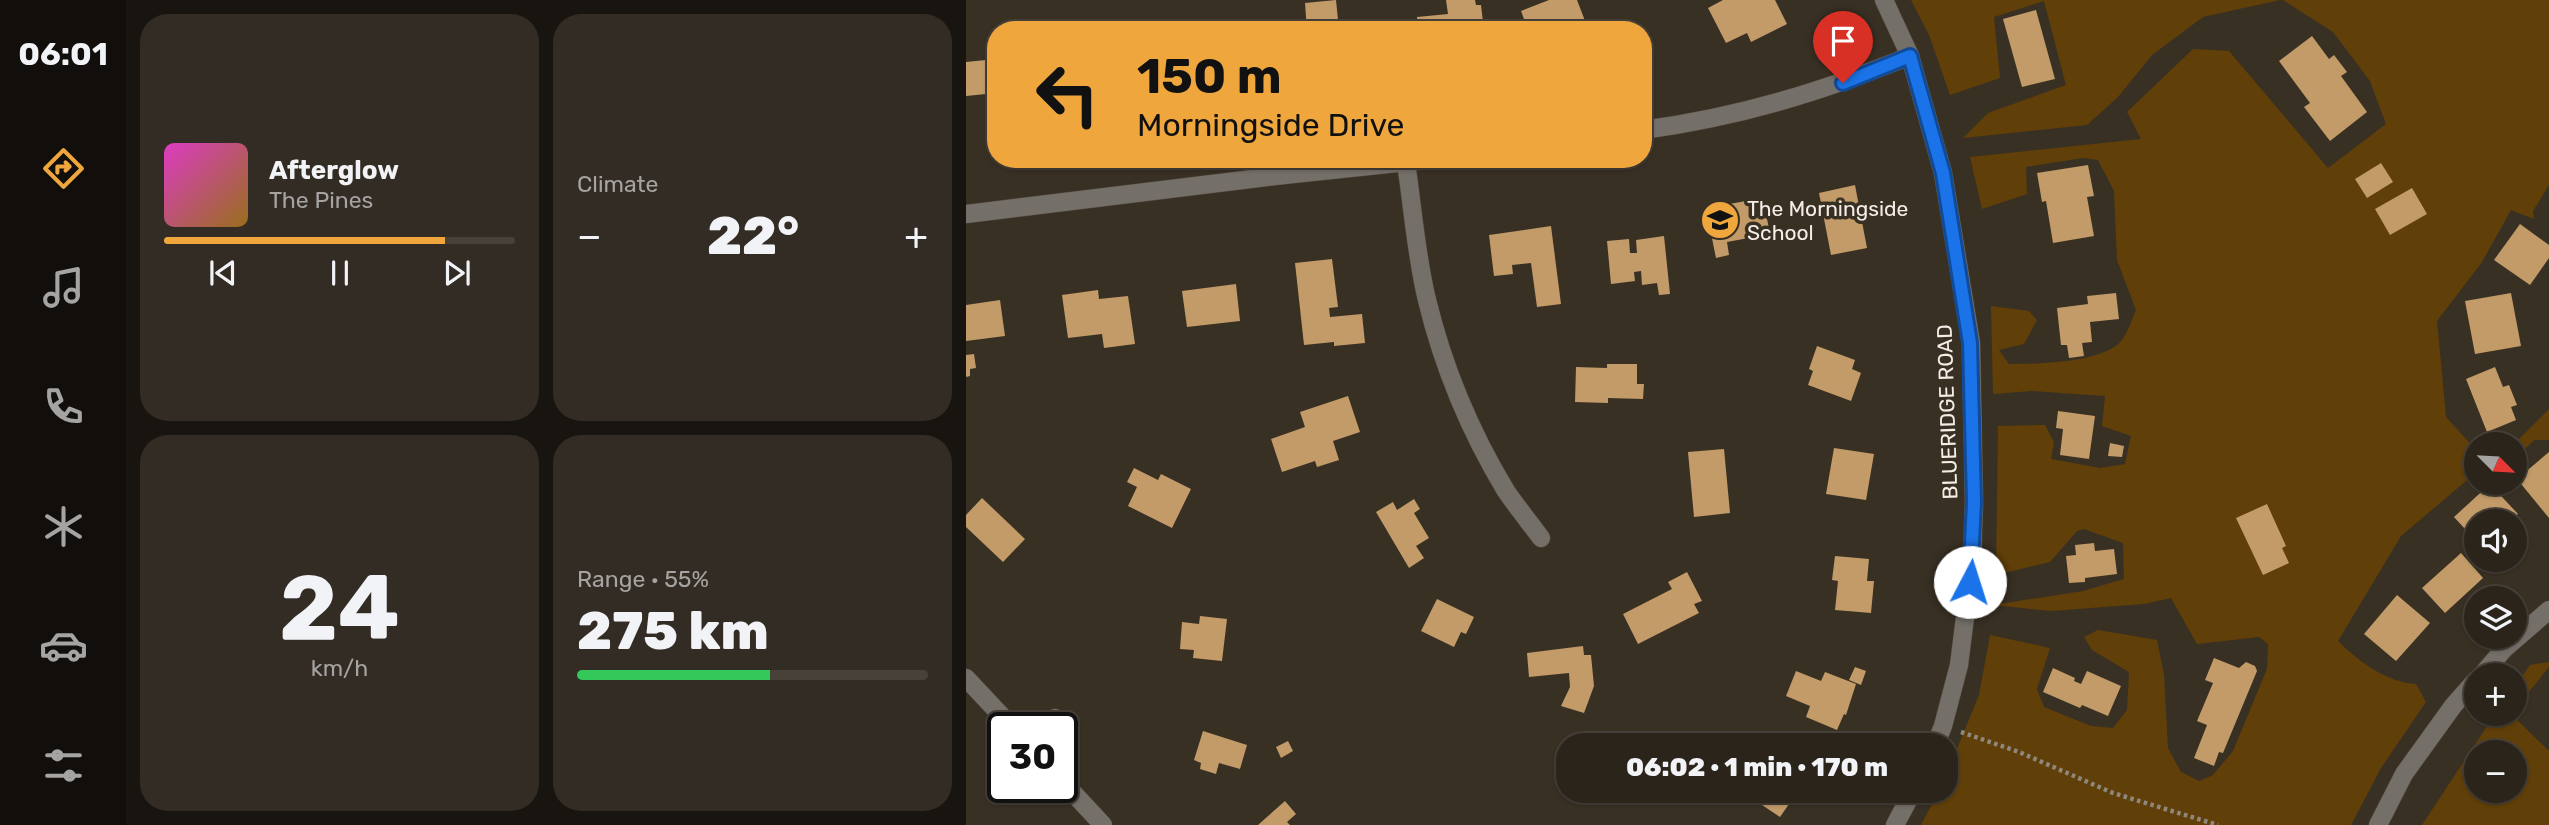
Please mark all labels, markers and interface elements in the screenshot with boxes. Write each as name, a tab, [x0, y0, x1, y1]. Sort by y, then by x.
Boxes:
pin	[1813, 11, 1873, 83]
icon: arrive	[1824, 22, 1862, 60]
text: 06:01	[18, 35, 108, 73]
text: 150 m	[1137, 47, 1282, 105]
icon: left	[1022, 49, 1113, 140]
text: Morningside Drive	[1137, 106, 1404, 144]
icon: directions	[39, 144, 88, 193]
text: Afterglow	[269, 155, 399, 186]
text: Climate	[577, 170, 658, 198]
text: The Pines	[269, 186, 373, 214]
place label: The Morningside School	[1747, 196, 1908, 245]
school or university icon: The Morningside School	[1699, 199, 1741, 241]
text: 22°	[707, 205, 799, 267]
text: −	[577, 213, 602, 259]
text: +	[904, 213, 928, 259]
icon: previous	[204, 254, 242, 292]
icon: pause	[321, 254, 359, 292]
icon: next	[438, 254, 476, 292]
icon: music	[39, 263, 88, 312]
street label: BLUERIDGE ROAD	[1931, 324, 1963, 500]
icon: phone	[39, 382, 88, 431]
north arrow	[2464, 432, 2527, 495]
map controls	[2464, 432, 2527, 803]
icon: climate	[39, 502, 88, 551]
button: sound	[2464, 509, 2527, 572]
position arrow	[1933, 545, 2007, 619]
text: 24	[279, 554, 400, 662]
text: Range · 55%	[577, 565, 709, 593]
button: layers	[2464, 586, 2527, 649]
text: 275 km	[577, 600, 769, 662]
icon: car	[39, 621, 88, 670]
text: km/h	[311, 654, 368, 682]
button: +	[2464, 663, 2527, 726]
speed limit sign: 30	[987, 712, 1078, 803]
button: −	[2464, 740, 2527, 803]
icon: filters	[39, 741, 88, 790]
text: 06:02 · 1 min · 170 m	[1626, 752, 1888, 783]

